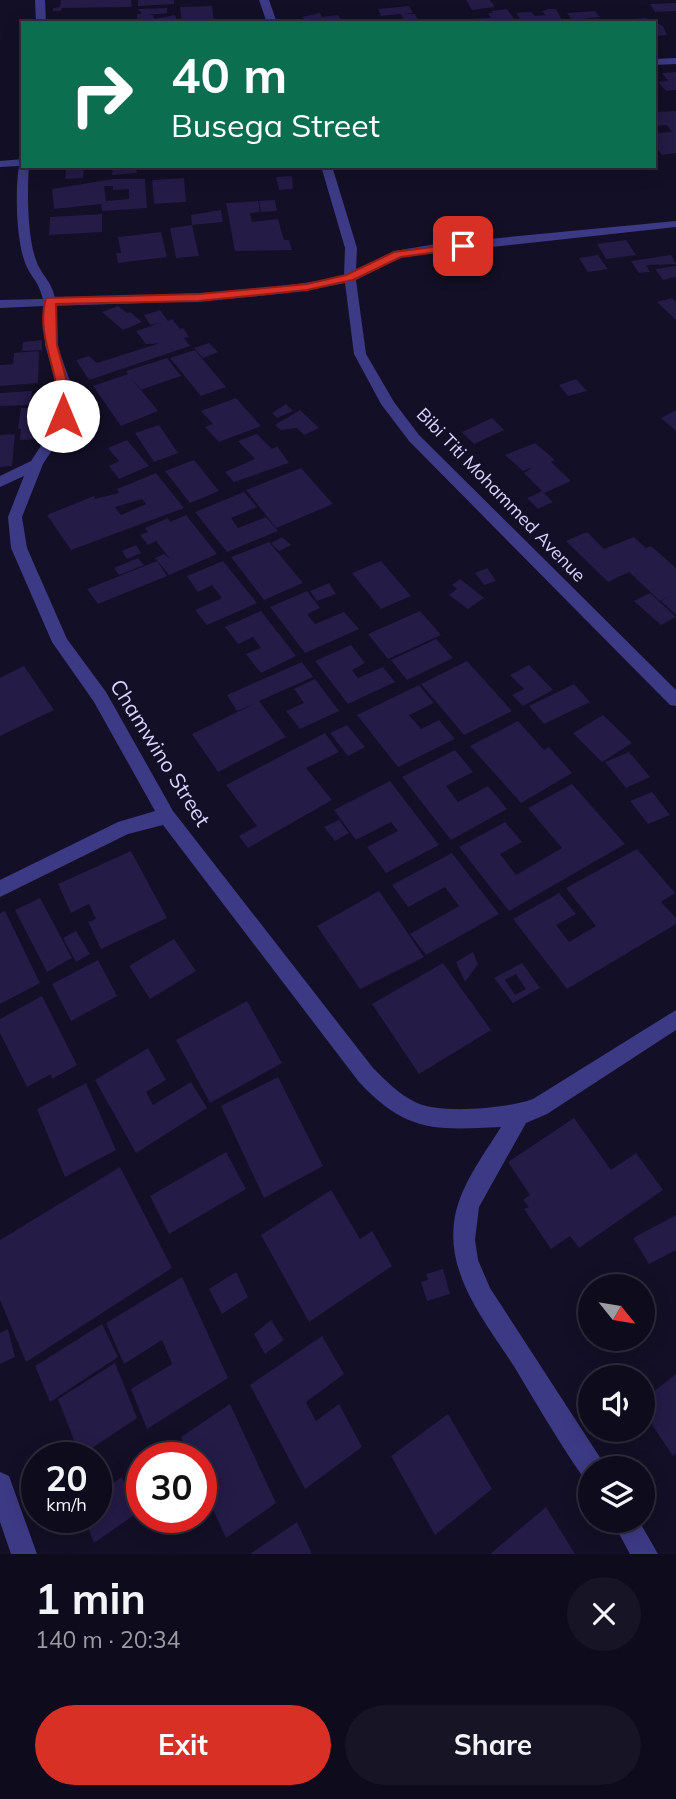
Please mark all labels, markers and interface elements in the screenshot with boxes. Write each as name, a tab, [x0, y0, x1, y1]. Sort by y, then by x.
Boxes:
text: 40 m	[171, 44, 287, 105]
icon: right	[56, 49, 147, 140]
text: Busega Street	[171, 105, 380, 145]
pin	[433, 216, 493, 276]
icon: arrive	[444, 227, 482, 265]
position arrow	[26, 379, 100, 453]
street label: Bibi Titi Mohammed Avenue	[412, 403, 591, 587]
street label: Chamwino Street	[105, 674, 217, 831]
north arrow	[578, 1274, 654, 1351]
map controls	[578, 1274, 655, 1533]
button: sound	[578, 1365, 655, 1442]
speed limit sign: 30	[126, 1442, 217, 1533]
text: 20	[45, 1456, 88, 1500]
button: layers	[578, 1456, 655, 1533]
text: km/h	[46, 1493, 87, 1516]
text: 1 min	[35, 1572, 146, 1625]
button: close	[567, 1577, 641, 1651]
text: 140 m · 20:34	[35, 1625, 180, 1654]
button: Exit	[35, 1705, 331, 1785]
button: Share	[345, 1705, 641, 1785]

